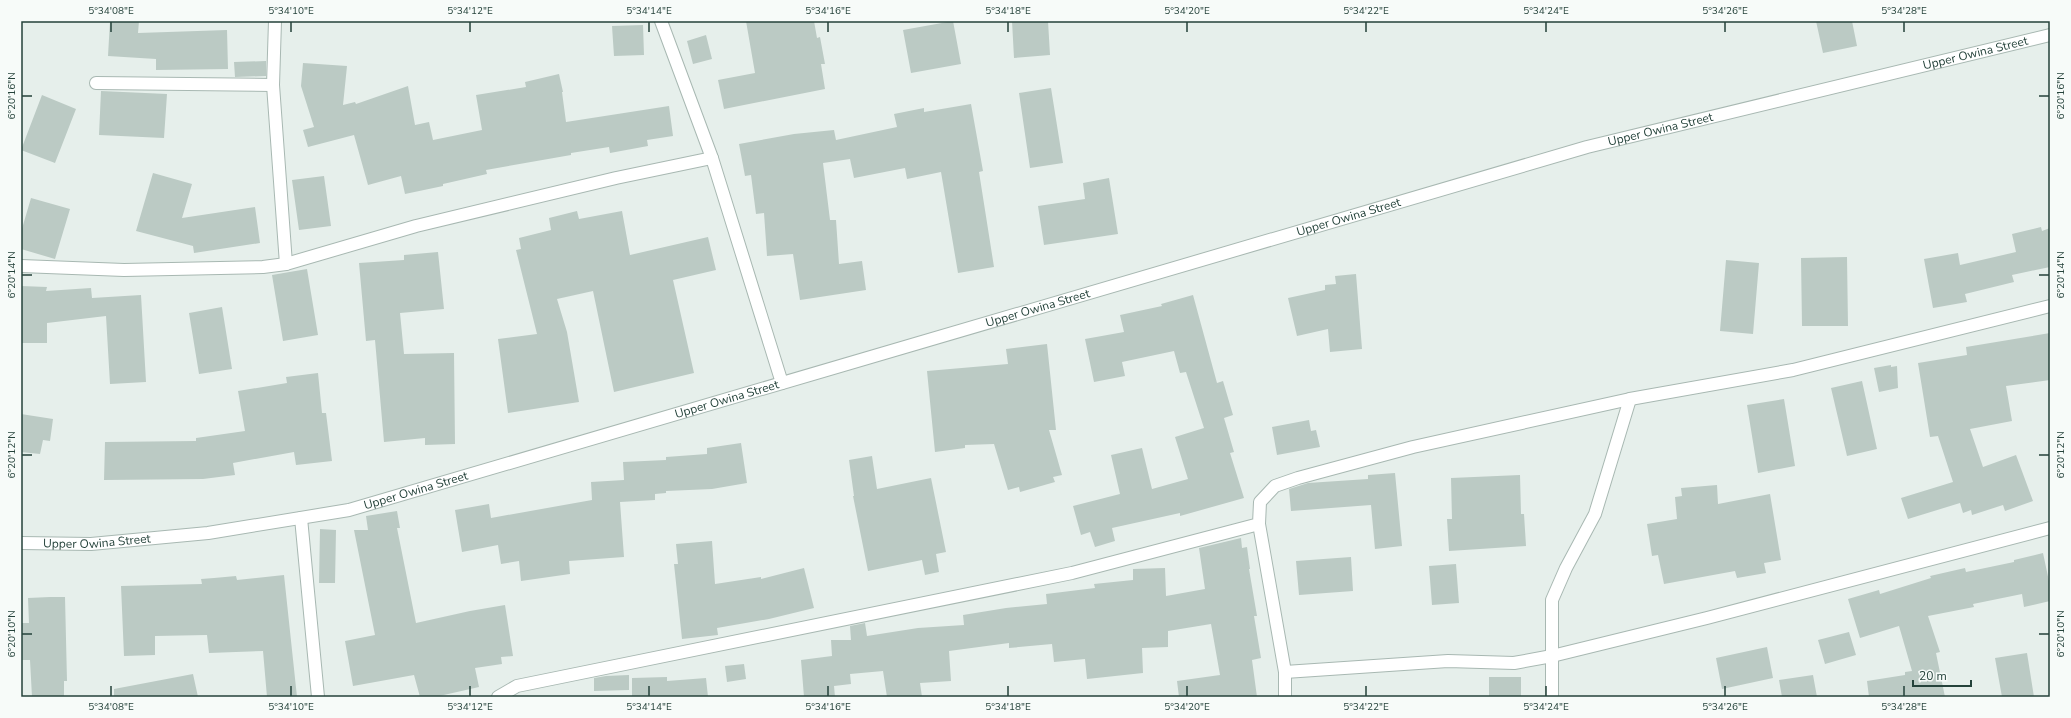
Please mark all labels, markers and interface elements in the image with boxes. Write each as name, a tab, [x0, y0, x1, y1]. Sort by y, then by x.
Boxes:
text: 5°34'08"E	[88, 4, 134, 18]
text: 5°34'10"E	[268, 4, 314, 18]
text: 5°34'12"E	[447, 4, 493, 18]
text: 5°34'14"E	[626, 4, 672, 18]
text: 5°34'16"E	[805, 4, 851, 18]
text: 5°34'18"E	[985, 4, 1031, 18]
text: 5°34'20"E	[1164, 4, 1210, 18]
text: 5°34'22"E	[1343, 4, 1389, 18]
text: 5°34'24"E	[1523, 4, 1569, 18]
text: 5°34'26"E	[1702, 4, 1748, 18]
text: 5°34'28"E	[1881, 4, 1927, 18]
street label: Upper Owina Street	[1921, 32, 2030, 74]
text: 6°20'16"N	[5, 72, 19, 120]
text: 6°20'16"N	[2054, 72, 2068, 120]
street label: Upper Owina Street	[1606, 109, 1715, 150]
street label: Upper Owina Street	[1295, 194, 1403, 240]
text: 6°20'14"N	[5, 251, 19, 299]
text: 6°20'14"N	[2054, 251, 2068, 299]
street label: Upper Owina Street	[984, 285, 1092, 331]
street label: Upper Owina Street	[673, 376, 781, 422]
text: 6°20'12"N	[5, 431, 19, 479]
text: 6°20'12"N	[2054, 431, 2068, 479]
street label: Upper Owina Street	[362, 467, 471, 513]
street label: Upper Owina Street	[43, 530, 152, 552]
text: 6°20'10"N	[5, 610, 19, 658]
text: 6°20'10"N	[2054, 610, 2068, 658]
scale bar	[1913, 662, 1971, 688]
text: 20 m	[1919, 668, 1947, 684]
text: 5°34'08"E	[88, 700, 134, 714]
text: 5°34'10"E	[268, 700, 314, 714]
text: 5°34'12"E	[447, 700, 493, 714]
text: 5°34'14"E	[626, 700, 672, 714]
text: 5°34'16"E	[805, 700, 851, 714]
text: 5°34'18"E	[985, 700, 1031, 714]
text: 5°34'20"E	[1164, 700, 1210, 714]
text: 5°34'22"E	[1343, 700, 1389, 714]
text: 5°34'24"E	[1523, 700, 1569, 714]
text: 5°34'26"E	[1702, 700, 1748, 714]
text: 5°34'28"E	[1881, 700, 1927, 714]

